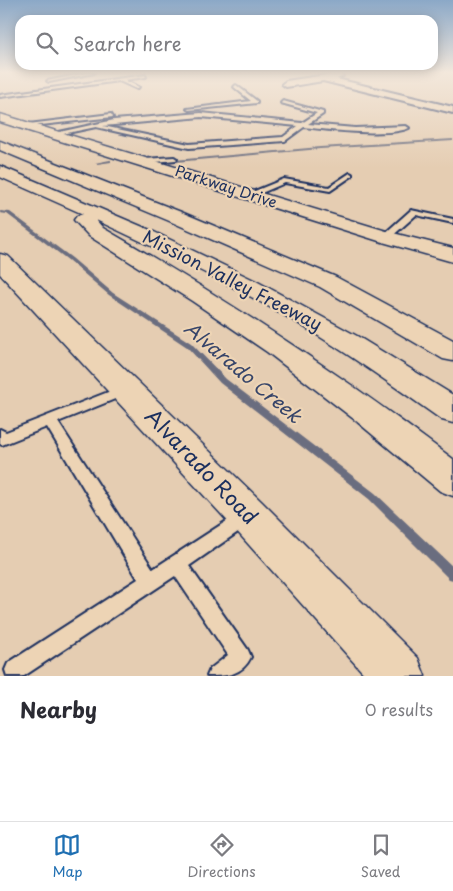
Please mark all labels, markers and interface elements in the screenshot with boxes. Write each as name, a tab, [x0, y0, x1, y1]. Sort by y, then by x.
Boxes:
search box	[15, 15, 438, 70]
icon: search	[33, 29, 61, 57]
text: Search here	[73, 29, 182, 57]
street label: Parkway Drive	[172, 158, 281, 213]
street label: Mission Valley Freeway	[138, 223, 327, 337]
water label: Alvarado Creek	[179, 314, 310, 430]
street label: Alvarado Road	[138, 400, 266, 531]
text: Nearby	[20, 693, 97, 725]
text: 0 results	[365, 697, 433, 721]
tab: Map	[53, 831, 82, 882]
tab: Directions	[188, 831, 256, 882]
tab: Saved	[361, 831, 400, 882]

